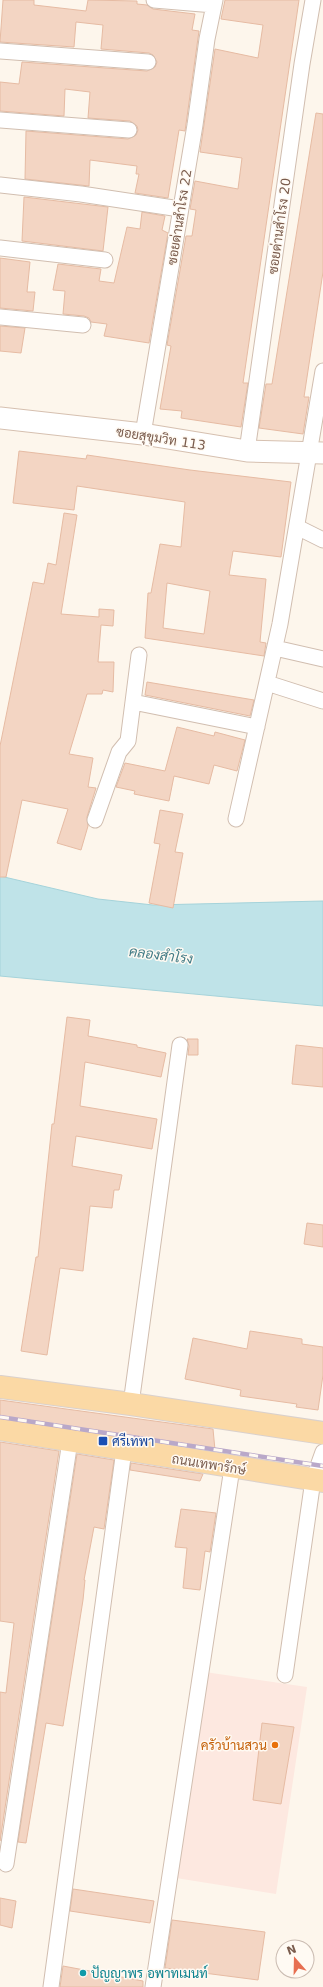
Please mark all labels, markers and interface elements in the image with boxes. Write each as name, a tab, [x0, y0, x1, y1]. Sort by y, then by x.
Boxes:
street label: ซอยด่านสำโรง 22	[164, 168, 194, 266]
street label: ซอยด่านสำโรง 20	[264, 177, 294, 275]
street label: ซอยสุขุมวิท 113	[115, 423, 207, 455]
water label: คลองสำโรง	[128, 943, 194, 967]
place label: ศรีเทพา	[112, 1432, 154, 1449]
marker: ศรีเทพา	[97, 1435, 109, 1447]
street label: ถนนเทพารักษ์	[171, 1449, 248, 1478]
place label: ครัวบ้านสวน	[201, 1736, 267, 1753]
marker: ครัวบ้านสวน	[270, 1740, 280, 1750]
north arrow	[275, 1939, 315, 1979]
text: N	[285, 1942, 298, 1958]
place label: ปัญญาพร อพาทเมนท์	[91, 1964, 208, 1982]
marker: ปัญญาพร อพาทเมนท์	[78, 1968, 88, 1978]

